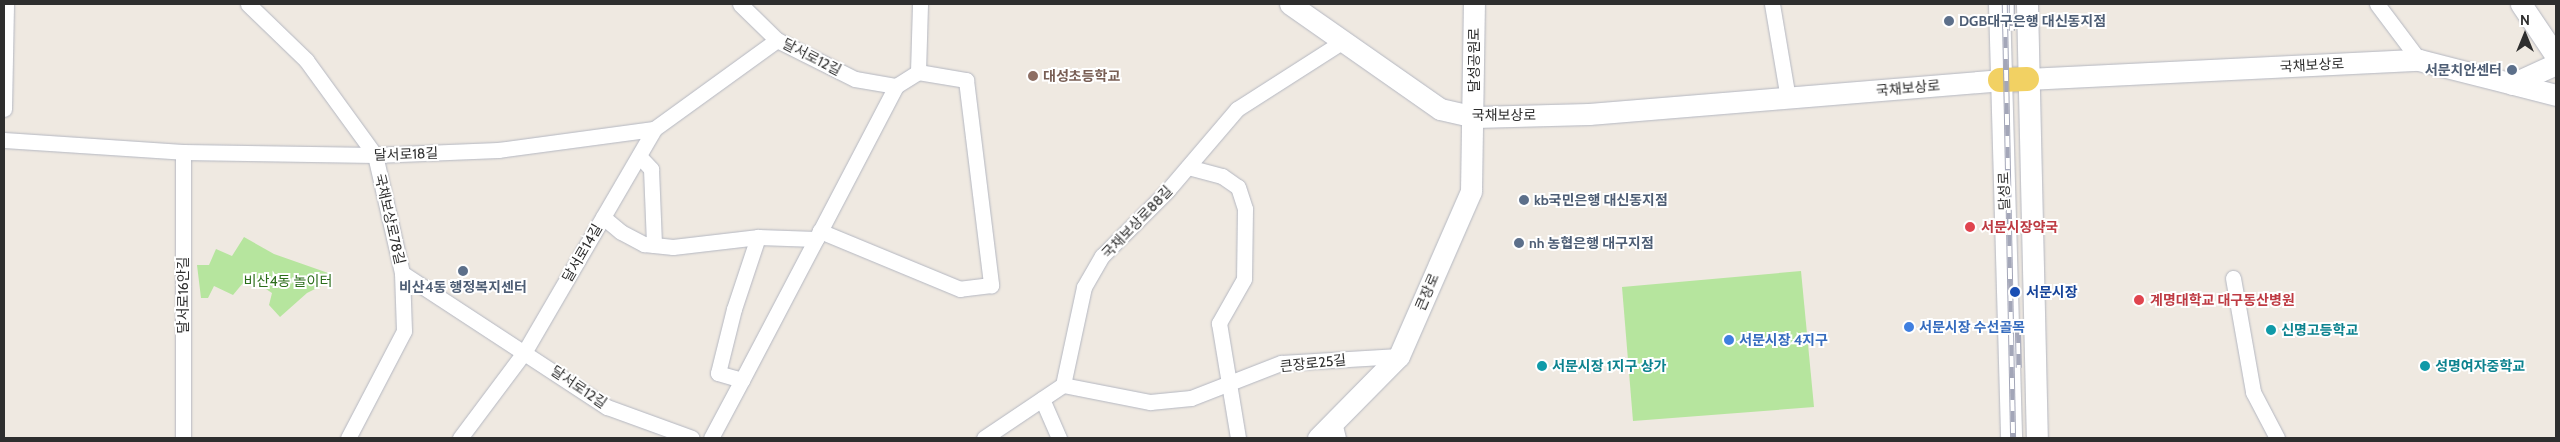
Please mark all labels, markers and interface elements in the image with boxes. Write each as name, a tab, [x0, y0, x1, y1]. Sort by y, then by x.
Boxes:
north arrow	[2500, 10, 2550, 60]
text: N	[2520, 11, 2530, 29]
place label: DGB대구은행 대신동지점	[1959, 13, 2106, 29]
marker: DGB대구은행 대신동지점	[1943, 15, 1955, 27]
street label: 달성공원로	[1466, 28, 1482, 92]
street label: 달서로12길	[780, 35, 844, 79]
street label: 국채보상로	[2279, 55, 2345, 75]
place label: 서문치안센터	[2425, 62, 2502, 78]
marker: 서문치안센터	[2506, 64, 2518, 76]
place label: 대성초등학교	[1043, 68, 1120, 84]
marker: 대성초등학교	[1027, 70, 1039, 82]
street label: 국채보상로	[1875, 77, 1941, 99]
street label: 국채보상로	[1472, 107, 1536, 123]
street label: 달서로18길	[373, 144, 439, 164]
street label: 달성로	[1995, 171, 2013, 211]
street label: 국채보상로78길	[371, 172, 409, 266]
street label: 국채보상로88길	[1098, 182, 1176, 262]
place label: kb국민은행 대신동지점	[1534, 192, 1668, 208]
marker: kb국민은행 대신동지점	[1518, 194, 1530, 206]
place label: 서문시장약국	[1981, 219, 2058, 235]
marker: 서문시장약국	[1963, 220, 1977, 234]
street label: 달서로14길	[559, 221, 605, 285]
place label: nh 농협은행 대구지점	[1529, 235, 1654, 251]
marker: nh 농협은행 대구지점	[1513, 237, 1525, 249]
street label: 달서로16안길	[175, 257, 191, 333]
marker: 비산4동 행정복지센터	[457, 265, 469, 277]
street label: 큰장로	[1412, 271, 1442, 313]
park label: 비산4동 놀이터	[244, 273, 332, 289]
place label: 비산4동 행정복지센터	[399, 279, 527, 295]
place label: 서문시장	[2026, 284, 2078, 300]
marker: 서문시장	[2008, 285, 2022, 299]
place label: 계명대학교 대구동산병원	[2150, 292, 2295, 308]
marker: 계명대학교 대구동산병원	[2132, 293, 2146, 307]
place label: 서문시장 수선골목	[1919, 319, 2025, 335]
marker: 서문시장 수선골목	[1903, 321, 1915, 333]
place label: 신명고등학교	[2281, 322, 2358, 338]
marker: 신명고등학교	[2265, 324, 2277, 336]
place label: 서문시장 4지구	[1739, 332, 1828, 348]
marker: 서문시장 4지구	[1723, 334, 1735, 346]
street label: 큰장로25길	[1279, 351, 1347, 375]
place label: 서문시장 1지구 상가	[1552, 358, 1667, 374]
place label: 성명여자중학교	[2435, 358, 2525, 374]
marker: 서문시장 1지구 상가	[1536, 360, 1548, 372]
marker: 성명여자중학교	[2419, 360, 2431, 372]
street label: 달서로12길	[548, 362, 610, 412]

